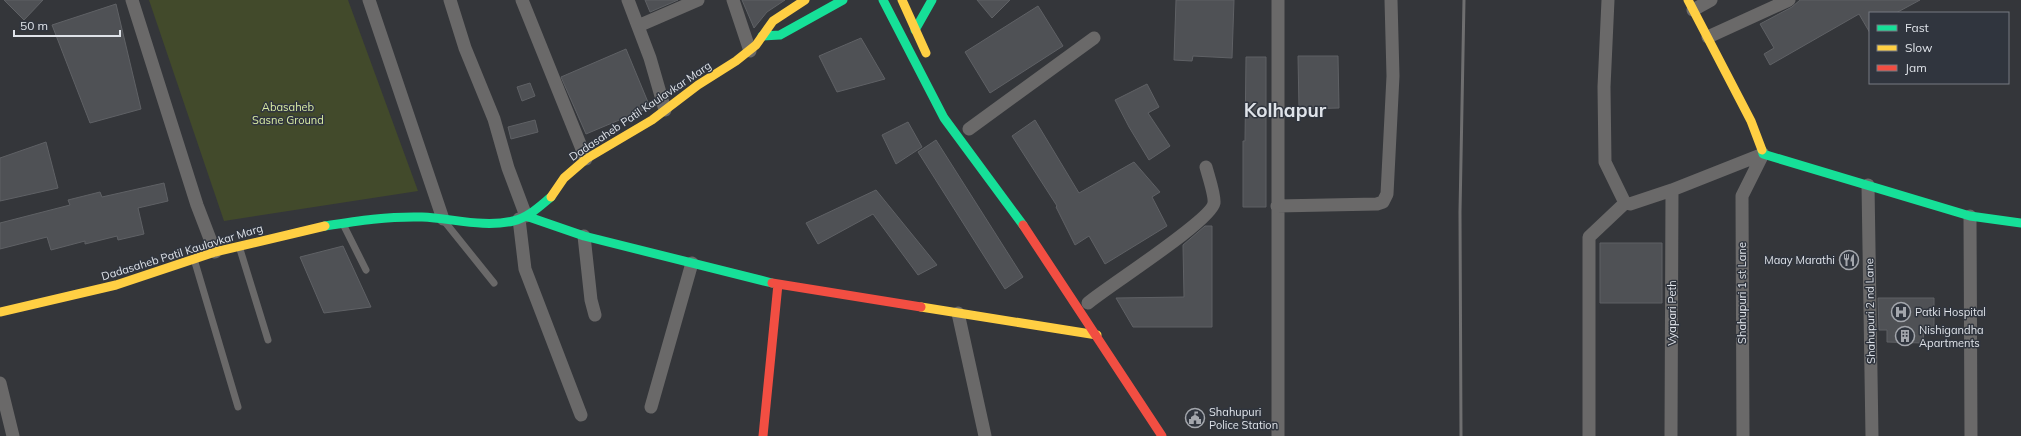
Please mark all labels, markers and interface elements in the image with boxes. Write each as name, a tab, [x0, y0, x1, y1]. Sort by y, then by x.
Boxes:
scale bar	[14, 12, 120, 38]
legend	[1869, 12, 2009, 84]
text: 50 m	[20, 18, 48, 33]
text: Fast	[1905, 20, 1929, 35]
text: Slow	[1905, 40, 1933, 55]
street label: Dadasaheb Patil Kaulavkar Marg	[566, 58, 714, 164]
text: Jam	[1905, 60, 1927, 75]
district label: Kolhapur	[1244, 98, 1327, 122]
park label: Abasaheb Sasne Ground	[252, 100, 324, 127]
street label: Dadasaheb Patil Kaulavkar Marg	[100, 221, 264, 283]
street label: Shahupuri 1 st Lane	[1735, 242, 1749, 344]
restaurant icon: Maay Marathi	[1838, 249, 1860, 271]
place label: Maay Marathi	[1764, 253, 1835, 267]
street label: Shahupuri 2 nd Lane	[1862, 258, 1878, 364]
street label: Vyapari Peth	[1665, 280, 1679, 346]
hospital icon: Patki Hospital	[1890, 301, 1912, 323]
place label: Patki Hospital	[1915, 305, 1986, 319]
place label: Nishigandha Apartments	[1919, 323, 1984, 350]
building icon: Nishigandha Apartments	[1894, 325, 1916, 347]
place label: Shahupuri Police Station	[1209, 405, 1278, 432]
public building icon: Shahupuri Police Station	[1184, 407, 1206, 429]

